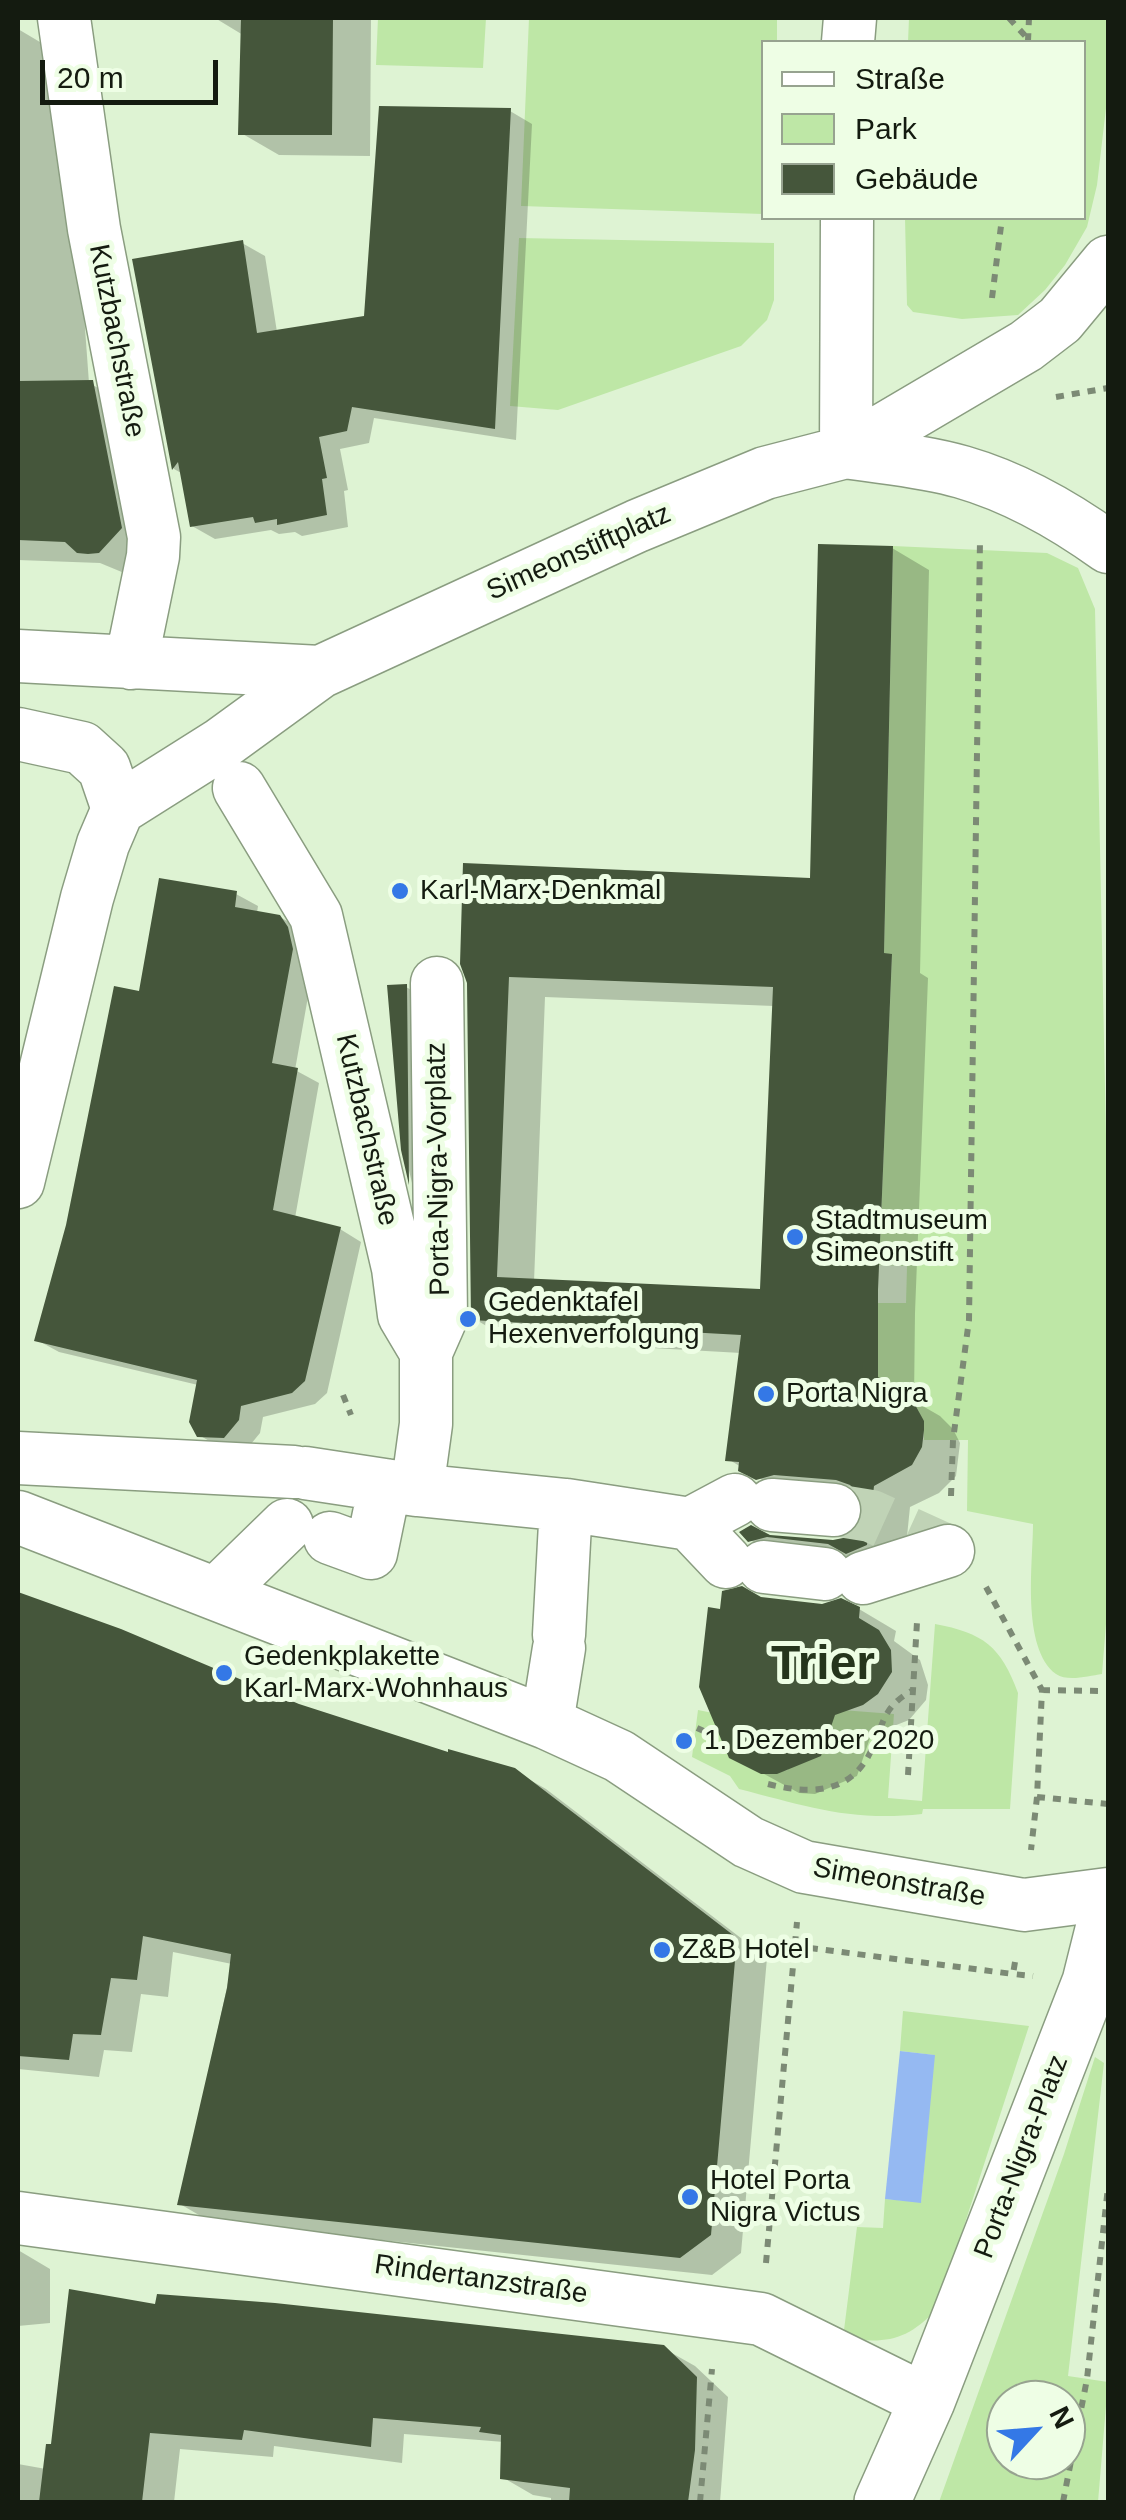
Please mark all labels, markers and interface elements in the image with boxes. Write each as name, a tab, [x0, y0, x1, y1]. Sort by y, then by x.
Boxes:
scale bar	[45, 40, 222, 102]
legend	[761, 40, 1086, 220]
text: 20 m	[57, 61, 124, 94]
text: Straße	[855, 62, 945, 95]
text: Park	[855, 112, 917, 145]
text: Gebäude	[855, 162, 978, 195]
street label: Kutzbachstraße	[81, 242, 151, 440]
street label: Simeonstiftplatz	[482, 497, 676, 609]
place label: Karl-Marx-Denkmal	[420, 874, 661, 908]
marker: Karl-Marx-Denkmal	[389, 880, 411, 902]
street label: Kutzbachstraße	[328, 1031, 404, 1229]
street label: Porta-Nigra-Vorplatz	[420, 1042, 458, 1296]
place label: Stadtmuseum Simeonstift	[815, 1204, 988, 1270]
marker: Stadtmuseum Simeonstift	[784, 1226, 806, 1248]
place label: Gedenktafel Hexenverfolgung	[488, 1286, 700, 1352]
marker: Gedenktafel Hexenverfolgung	[457, 1308, 479, 1330]
place label: Porta Nigra	[786, 1377, 928, 1411]
marker: Porta Nigra	[755, 1383, 777, 1405]
district label: Trier	[771, 1637, 875, 1695]
place label: Gedenkplakette Karl-Marx-Wohnhaus	[244, 1640, 508, 1706]
marker: Gedenkplakette Karl-Marx-Wohnhaus	[213, 1662, 235, 1684]
place label: 1. Dezember 2020	[704, 1724, 934, 1758]
marker: 1. Dezember 2020	[673, 1730, 695, 1752]
street label: Simeonstraße	[810, 1851, 988, 1915]
place label: Z&B Hotel	[682, 1933, 810, 1967]
marker: Z&B Hotel	[651, 1939, 673, 1961]
street label: Porta-Nigra-Platz	[968, 2051, 1076, 2263]
place label: Hotel Porta Nigra Victus	[710, 2164, 860, 2230]
marker: Hotel Porta Nigra Victus	[679, 2186, 701, 2208]
street label: Rindertanzstraße	[372, 2248, 590, 2312]
north arrow	[986, 2380, 1086, 2480]
text: N	[1043, 2402, 1080, 2433]

